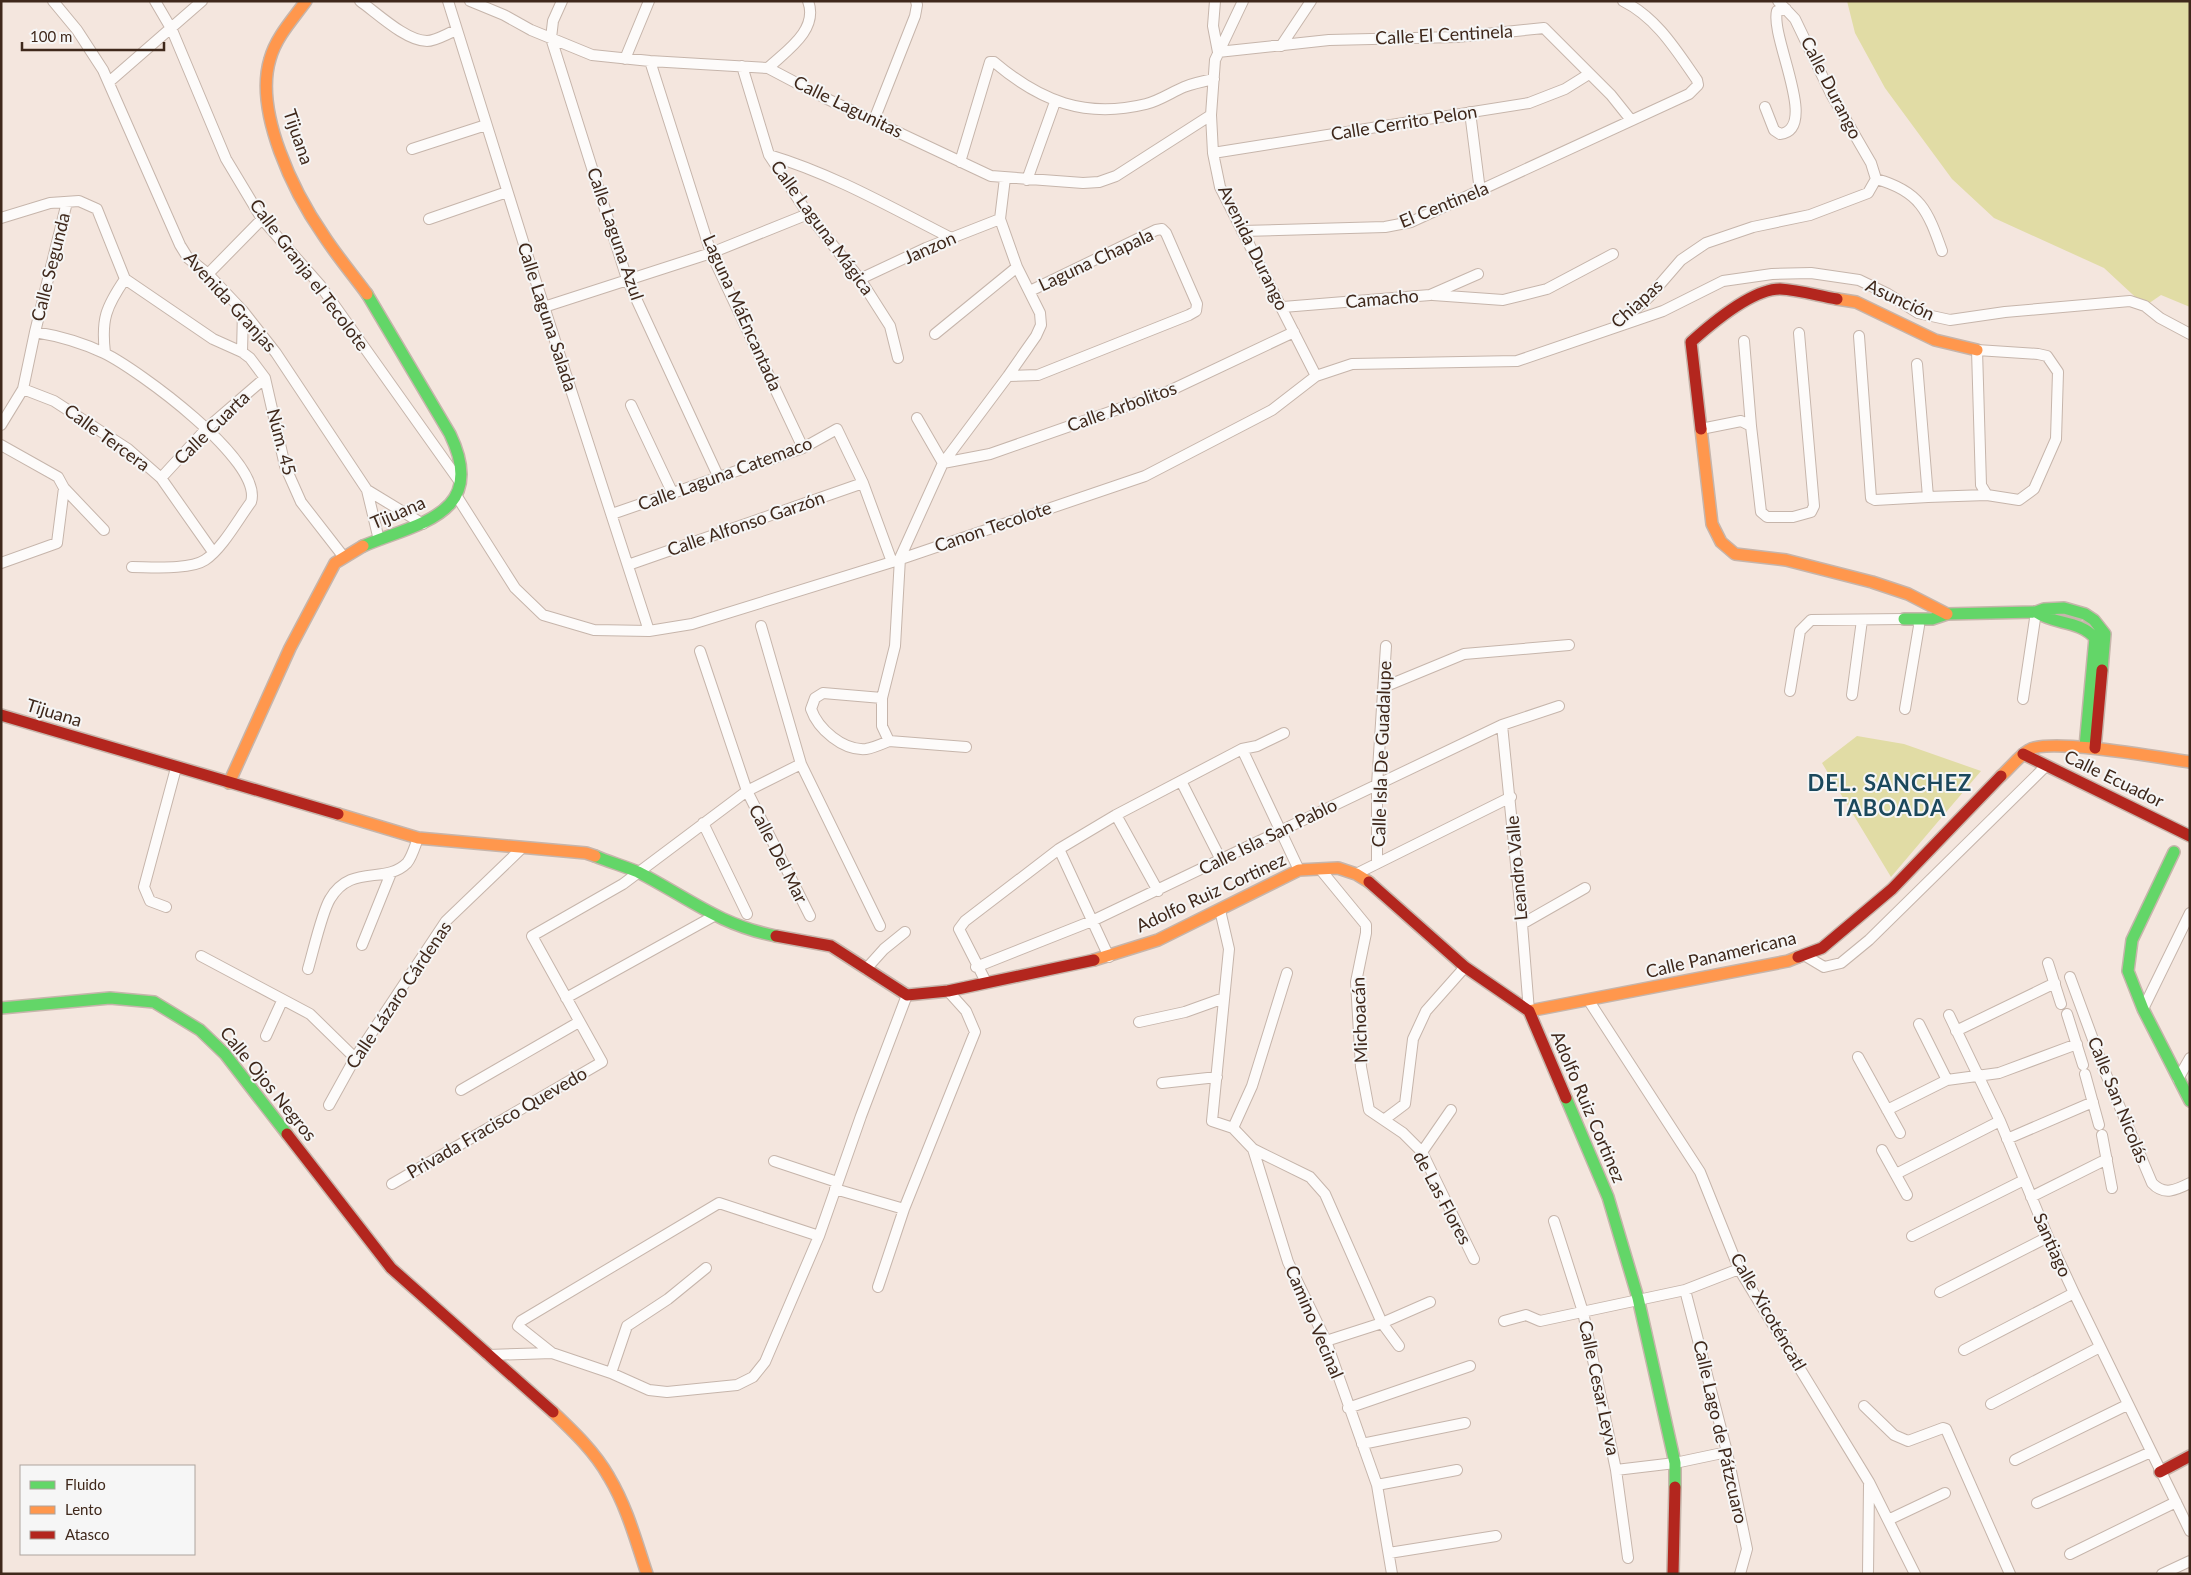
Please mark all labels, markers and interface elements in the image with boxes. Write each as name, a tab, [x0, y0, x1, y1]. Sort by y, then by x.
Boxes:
street label: Calle El Centinela	[1375, 19, 1513, 49]
scale bar	[22, 20, 165, 52]
text: 100 m	[30, 27, 72, 45]
street label: Calle Durango	[1797, 33, 1867, 142]
street label: Calle Lagunitas	[790, 70, 907, 142]
street label: Calle Cerrito Pelon	[1329, 100, 1479, 144]
street label: Tijuana	[279, 106, 319, 167]
street label: Calle Laguna Mágica	[766, 156, 879, 299]
street label: Calle Laguna Azul	[583, 164, 649, 303]
street label: El Centinela	[1396, 176, 1491, 232]
street label: Avenida Durango	[1214, 181, 1294, 314]
street label: Calle Granja el Tecolote	[246, 194, 374, 355]
street label: Calle Segunda	[26, 210, 74, 323]
street label: Laguna Chapala	[1035, 223, 1157, 295]
street label: Janzon	[900, 226, 959, 268]
street label: Laguna MáEncantada	[699, 231, 787, 394]
street label: Calle Laguna Salada	[513, 239, 582, 394]
street label: Avenida Granjas	[180, 247, 282, 356]
street label: Chiapas	[1606, 274, 1667, 332]
street label: Asunción	[1863, 274, 1938, 325]
street label: Camacho	[1344, 284, 1420, 312]
street label: Calle Arbolitos	[1064, 376, 1180, 436]
street label: Calle Cuarta	[169, 386, 254, 469]
street label: Calle Tercera	[60, 399, 155, 476]
street label: Núm. 45	[263, 406, 301, 478]
street label: Calle Laguna Catemaco	[634, 431, 815, 515]
street label: Calle Alfonso Garzón	[664, 486, 827, 560]
street label: Tijuana	[367, 491, 428, 533]
street label: Canon Tecolote	[931, 496, 1054, 556]
street label: Calle Isla De Guadalupe	[1367, 660, 1395, 848]
street label: Tijuana	[24, 693, 85, 731]
street label: Calle Ecuador	[2061, 745, 2168, 812]
district label: DEL. SANCHEZ TABOADA	[1808, 769, 1972, 821]
street label: Calle Isla San Pablo	[1195, 793, 1340, 879]
street label: Calle Del Mar	[745, 801, 813, 907]
street label: Leandro Valle	[1500, 815, 1532, 922]
street label: Adolfo Ruiz Cortinez	[1132, 848, 1289, 936]
street label: Calle Lázaro Cárdenas	[341, 916, 456, 1072]
street label: Calle Panamericana	[1643, 926, 1798, 982]
street label: Michoacán	[1347, 977, 1371, 1064]
street label: Calle Ojos Negros	[216, 1022, 322, 1145]
street label: Adolfo Ruiz Cortinez	[1547, 1027, 1631, 1186]
street label: Calle San Nicolás	[2084, 1033, 2154, 1166]
street label: Privada Fracisco Quevedo	[403, 1062, 590, 1183]
street label: de Las Flores	[1409, 1147, 1477, 1248]
street label: Santiago	[2029, 1209, 2077, 1280]
street label: Calle Xicoténcatl	[1726, 1249, 1811, 1374]
street label: Camino Vecinal	[1281, 1262, 1349, 1382]
street label: Calle Cesar Leyva	[1575, 1318, 1625, 1457]
street label: Calle Lago de Pátzcuaro	[1689, 1338, 1753, 1526]
legend	[20, 1465, 195, 1555]
text: Fluido	[65, 1475, 106, 1493]
text: Lento	[65, 1500, 102, 1518]
text: Atasco	[65, 1525, 110, 1543]

